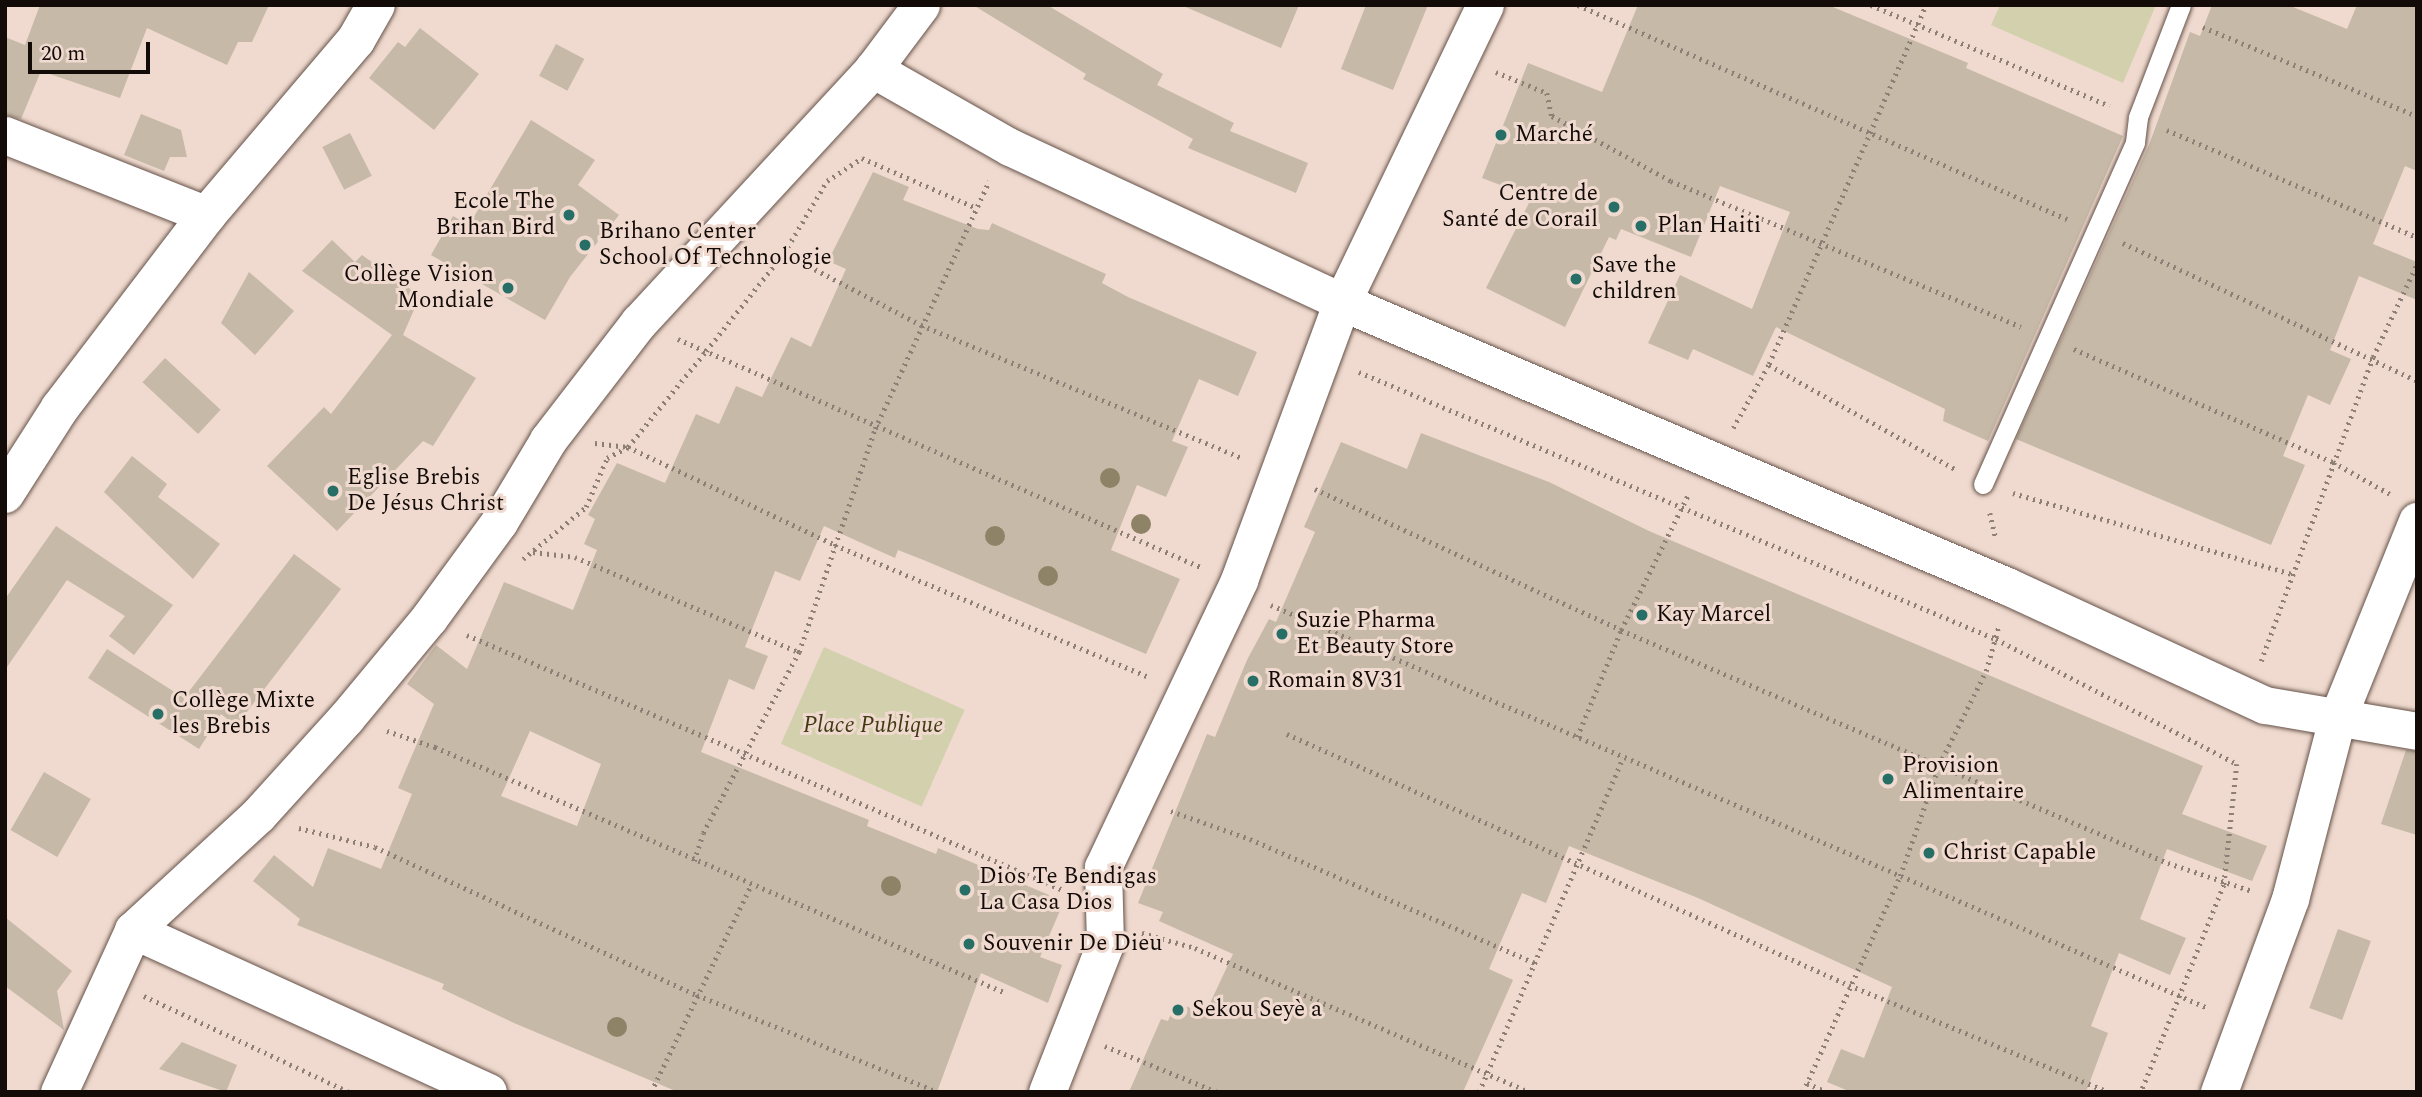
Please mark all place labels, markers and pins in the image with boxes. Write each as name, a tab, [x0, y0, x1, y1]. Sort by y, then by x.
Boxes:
place label: Marché	[1515, 121, 1593, 149]
marker: Marché	[1493, 127, 1509, 143]
place label: Centre de Santé de Corail	[1442, 180, 1598, 234]
place label: Ecole The Brihan Bird	[436, 188, 555, 242]
marker: Centre de Santé de Corail	[1604, 197, 1624, 217]
marker: Ecole The Brihan Bird	[561, 207, 577, 223]
place label: Plan Haiti	[1657, 212, 1761, 240]
marker: Plan Haiti	[1631, 216, 1651, 236]
place label: Brihano Center School Of Technologie	[599, 218, 832, 272]
marker: Brihano Center School Of Technologie	[577, 237, 593, 253]
place label: Save the children	[1592, 252, 1677, 306]
place label: Collège Vision Mondiale	[344, 261, 494, 315]
marker: Save the children	[1566, 269, 1586, 289]
marker: Collège Vision Mondiale	[500, 280, 516, 296]
place label: Eglise Brebis De Jésus Christ	[347, 464, 504, 518]
marker: Eglise Brebis De Jésus Christ	[325, 483, 341, 499]
place label: Kay Marcel	[1656, 601, 1771, 629]
place label: Suzie Pharma Et Beauty Store	[1296, 607, 1454, 661]
marker: Kay Marcel	[1634, 607, 1650, 623]
marker: Suzie Pharma Et Beauty Store	[1274, 626, 1290, 642]
place label: Romain 8V31	[1267, 667, 1403, 695]
marker: Romain 8V31	[1245, 673, 1261, 689]
place label: Collège Mixte les Brebis	[172, 687, 315, 741]
marker: Collège Mixte les Brebis	[150, 706, 166, 722]
place label: Provision Alimentaire	[1902, 752, 2024, 806]
marker: Provision Alimentaire	[1880, 771, 1896, 787]
place label: Christ Capable	[1943, 839, 2096, 867]
marker: Christ Capable	[1921, 845, 1937, 861]
place label: Dios Te Bendigas La Casa Dios	[979, 863, 1157, 917]
marker: Dios Te Bendigas La Casa Dios	[957, 882, 973, 898]
place label: Souvenir De Dieu	[983, 930, 1162, 958]
marker: Souvenir De Dieu	[961, 936, 977, 952]
place label: Sekou Seyè a	[1192, 996, 1322, 1024]
marker: Sekou Seyè a	[1170, 1002, 1186, 1018]

